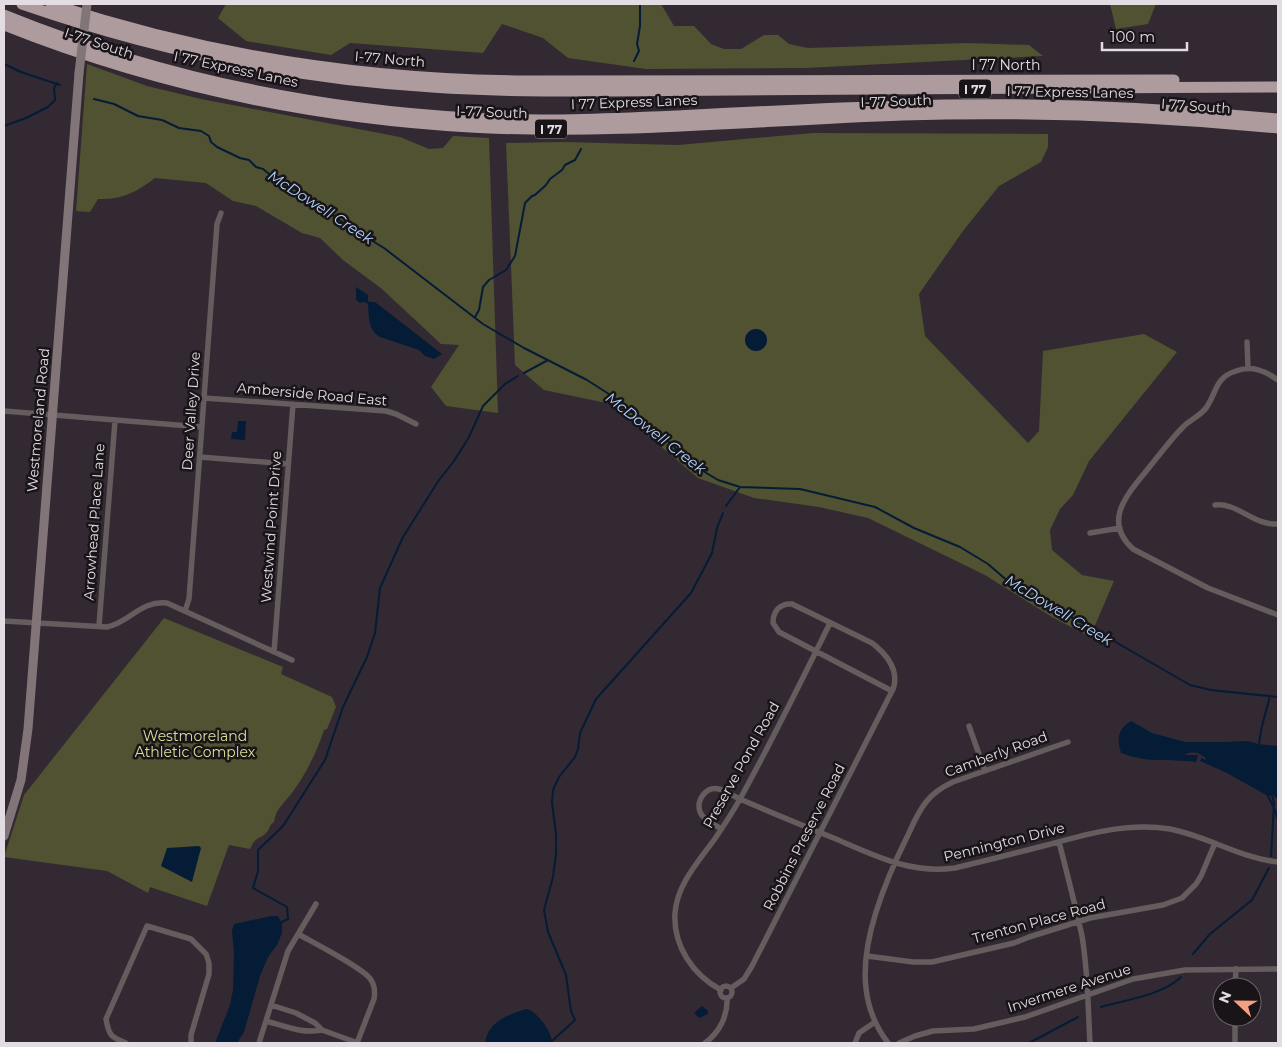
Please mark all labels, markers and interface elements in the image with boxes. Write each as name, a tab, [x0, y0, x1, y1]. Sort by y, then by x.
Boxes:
scale bar	[1102, 20, 1187, 52]
street label: I-77 South	[62, 23, 136, 63]
text: 100 m	[1110, 27, 1155, 46]
street label: I 77 Express Lanes	[172, 47, 300, 91]
street label: I-77 North	[354, 47, 426, 71]
street label: I 77 North	[971, 56, 1041, 74]
road number: I 77	[959, 80, 991, 98]
street label: I 77 Express Lanes	[1007, 82, 1134, 102]
street label: I 77 Express Lanes	[570, 91, 698, 113]
street label: I-77 South	[860, 91, 932, 111]
street label: I 77 South	[1160, 95, 1232, 117]
street label: I-77 South	[456, 102, 528, 122]
road number: I 77	[535, 120, 567, 138]
water label: McDowell Creek	[265, 166, 378, 249]
street label: Westmoreland Road	[23, 347, 53, 493]
street label: Deer Valley Drive	[178, 351, 204, 471]
street label: Amberside Road East	[236, 378, 388, 410]
water label: McDowell Creek	[602, 388, 711, 479]
street label: Arrowhead Place Lane	[80, 443, 108, 601]
street label: Westwind Point Drive	[257, 450, 285, 604]
water label: McDowell Creek	[1002, 570, 1117, 650]
street label: Preserve Pond Road	[699, 698, 783, 832]
park label: Westmoreland Athletic Complex	[135, 727, 256, 761]
street label: Camberly Road	[942, 727, 1050, 781]
street label: Robbins Preserve Road	[759, 761, 849, 913]
street label: Pennington Drive	[942, 818, 1066, 866]
street label: Trenton Place Road	[970, 895, 1108, 947]
street label: Invermere Avenue	[1005, 960, 1133, 1016]
north arrow	[1212, 977, 1262, 1027]
text: N	[1214, 989, 1235, 1006]

